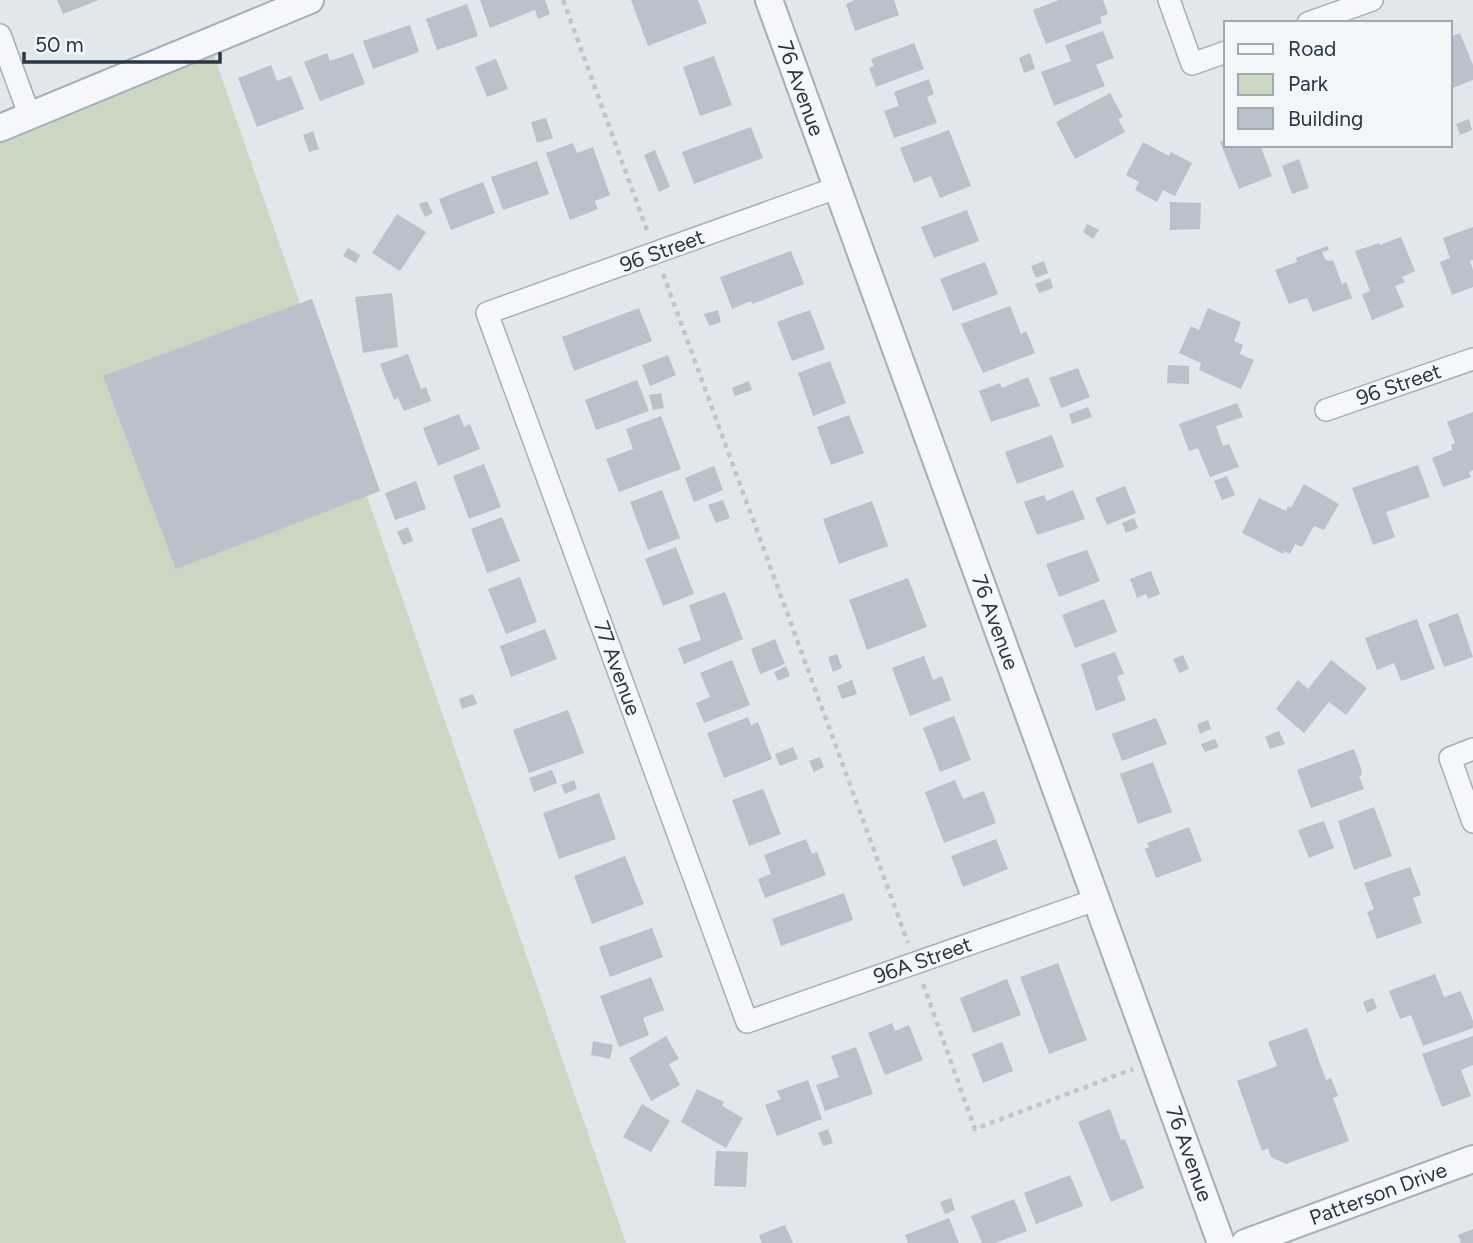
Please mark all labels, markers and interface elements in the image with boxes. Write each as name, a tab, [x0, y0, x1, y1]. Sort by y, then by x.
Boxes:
scale bar	[24, 21, 220, 65]
legend	[1224, 21, 1452, 147]
text: 50 m	[35, 32, 84, 57]
text: Road	[1288, 36, 1336, 61]
street label: 76 Avenue	[773, 37, 830, 139]
text: Park	[1288, 71, 1329, 96]
text: Building	[1288, 106, 1363, 131]
street label: 96 Street	[616, 224, 707, 277]
street label: 96 Street	[1353, 358, 1444, 410]
street label: 76 Avenue	[967, 571, 1025, 673]
street label: 77 Avenue	[589, 617, 646, 719]
street label: 96A Street	[870, 931, 975, 989]
street label: 76 Avenue	[1161, 1103, 1218, 1205]
street label: Patterson Drive	[1306, 1157, 1450, 1230]

